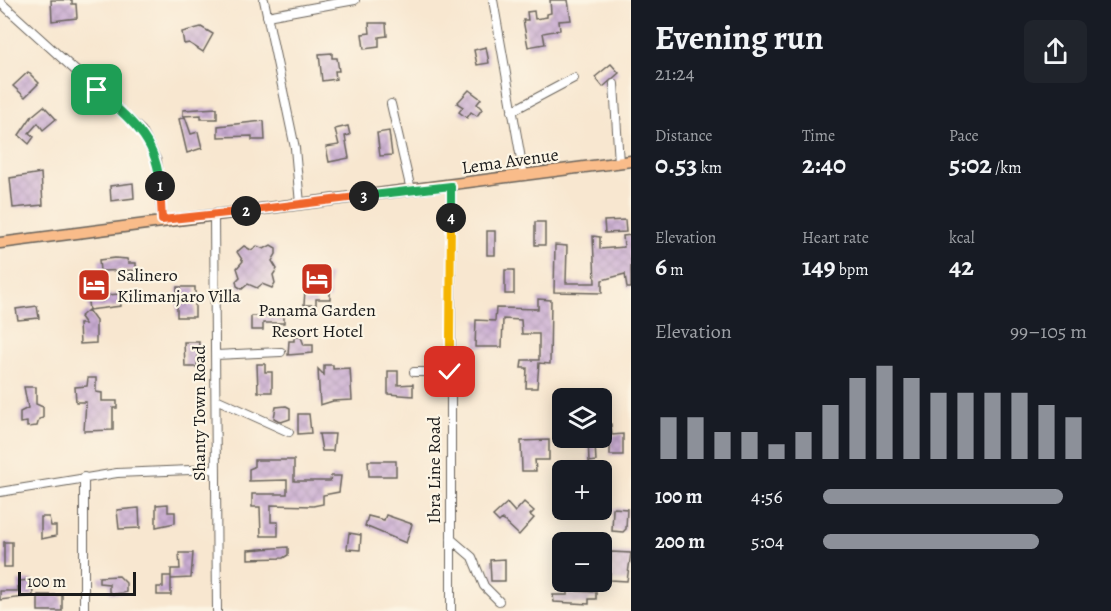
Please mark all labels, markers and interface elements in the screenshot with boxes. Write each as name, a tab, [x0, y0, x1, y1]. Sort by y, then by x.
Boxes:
text: Evening run	[655, 15, 824, 60]
button: share	[1024, 20, 1087, 83]
text: 21:24	[655, 60, 695, 87]
pin	[71, 64, 122, 115]
icon: arrive	[80, 73, 113, 106]
text: Distance	[655, 125, 712, 147]
text: Time	[802, 125, 835, 147]
text: Pace	[949, 125, 979, 147]
street label: Lema Avenue	[460, 142, 560, 180]
text: 0.53	[655, 147, 698, 182]
text: 2:40	[802, 147, 846, 182]
text: 5:02	[949, 147, 992, 182]
text: km	[698, 157, 722, 179]
text: /km	[992, 157, 1022, 179]
pin: 1	[145, 171, 175, 201]
text: 1	[157, 175, 163, 197]
pin: 3	[349, 181, 379, 211]
text: 3	[361, 185, 367, 207]
pin: 2	[231, 196, 261, 226]
text: 2	[242, 200, 250, 222]
pin: 4	[436, 203, 466, 233]
text: 4	[447, 207, 455, 229]
text: Elevation	[655, 227, 716, 249]
text: Heart rate	[802, 227, 869, 249]
text: kcal	[949, 227, 975, 249]
text: 6	[655, 249, 667, 284]
text: 149	[802, 249, 836, 284]
text: 42	[949, 249, 974, 284]
text: m	[667, 259, 684, 281]
text: bpm	[836, 259, 869, 281]
hotel icon: Panama Garden Resort Hotel	[299, 261, 335, 297]
place label: Salinero Kilimanjaro Villa	[117, 263, 241, 308]
hotel icon: Salinero Kilimanjaro Villa	[76, 267, 112, 303]
place label: Panama Garden Resort Hotel	[258, 298, 376, 343]
text: Elevation	[655, 318, 732, 345]
text: 99–105 m	[1010, 318, 1087, 345]
street label: Shanty Town Road	[187, 345, 211, 481]
pin	[424, 346, 475, 397]
icon: check	[433, 355, 466, 388]
map controls	[552, 388, 612, 592]
button: layers	[552, 388, 612, 448]
street label: Ibra Line Road	[422, 416, 446, 524]
button: +	[552, 460, 612, 520]
text: 100 m	[655, 483, 703, 510]
text: 4:56	[751, 483, 783, 510]
text: 200 m	[655, 528, 705, 555]
text: 5:04	[751, 528, 784, 555]
button: −	[552, 532, 612, 592]
scale bar	[18, 569, 136, 596]
text: 100 m	[27, 571, 66, 593]

